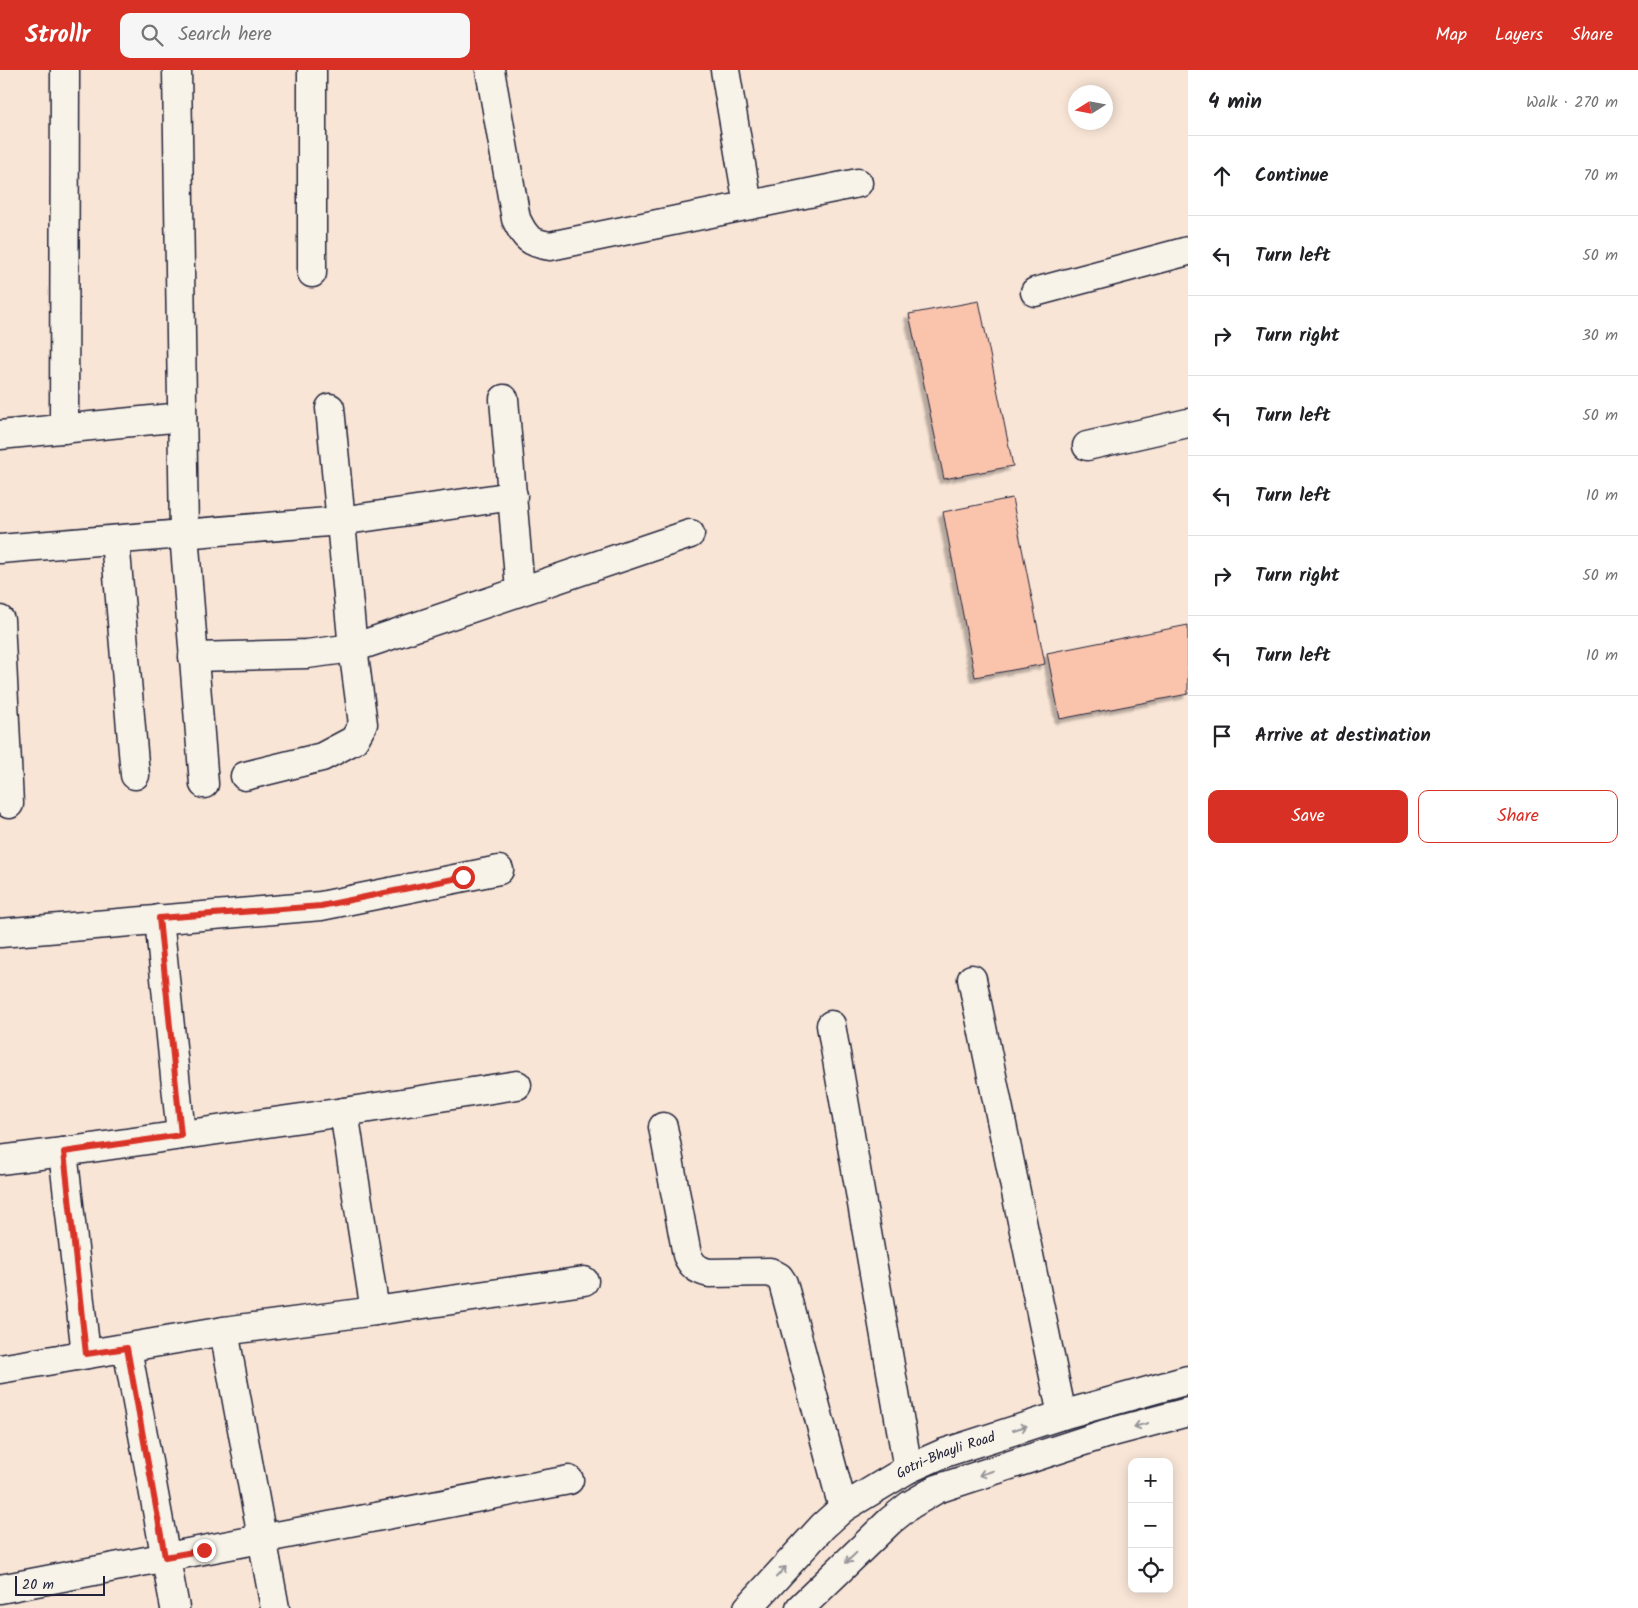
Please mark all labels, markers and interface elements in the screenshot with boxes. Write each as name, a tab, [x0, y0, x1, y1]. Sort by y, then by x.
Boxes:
search box	[120, 13, 470, 58]
text: Strollr	[25, 16, 90, 55]
text: Search here	[178, 20, 272, 50]
icon: search	[138, 21, 166, 49]
text: Map	[1436, 21, 1467, 50]
text: Layers	[1495, 21, 1543, 50]
text: Share	[1571, 21, 1613, 50]
north arrow	[1068, 85, 1113, 130]
text: 4 min	[1208, 86, 1262, 119]
text: Walk · 270 m	[1526, 90, 1618, 115]
text: Continue	[1255, 161, 1328, 191]
icon: ahead	[1208, 162, 1236, 190]
text: 70 m	[1583, 163, 1618, 188]
text: Turn left	[1255, 241, 1330, 271]
icon: left	[1208, 242, 1236, 270]
text: 50 m	[1582, 243, 1618, 268]
text: Turn right	[1255, 321, 1340, 351]
icon: right	[1208, 322, 1236, 350]
text: 30 m	[1582, 323, 1618, 348]
text: Turn left	[1255, 401, 1330, 431]
icon: left	[1208, 402, 1236, 430]
text: 50 m	[1582, 403, 1618, 428]
text: Turn left	[1255, 481, 1330, 511]
icon: left	[1208, 482, 1236, 510]
text: 10 m	[1586, 483, 1618, 508]
text: Turn right	[1255, 561, 1340, 591]
icon: right	[1208, 562, 1236, 590]
text: 50 m	[1582, 563, 1618, 588]
text: Turn left	[1255, 641, 1330, 671]
icon: left	[1208, 642, 1236, 670]
text: 10 m	[1586, 643, 1618, 668]
text: Arrive at destination	[1255, 721, 1431, 751]
icon: arrive	[1208, 722, 1236, 750]
button: Save	[1208, 790, 1408, 843]
button: Share	[1418, 790, 1618, 843]
route start	[452, 866, 475, 889]
one-way arrow	[1133, 1420, 1149, 1430]
one-way arrow	[1012, 1423, 1028, 1432]
street label: Gotri-Bhayli Road	[892, 1426, 999, 1485]
map controls	[1128, 1458, 1173, 1593]
button: +	[1128, 1458, 1173, 1503]
one-way arrow	[978, 1468, 994, 1478]
button: −	[1128, 1503, 1173, 1548]
route end	[193, 1539, 216, 1562]
button: locate	[1128, 1548, 1173, 1593]
one-way arrow	[844, 1552, 857, 1564]
one-way arrow	[775, 1566, 787, 1579]
scale bar	[15, 1573, 105, 1596]
text: 20 m	[22, 1574, 54, 1596]

